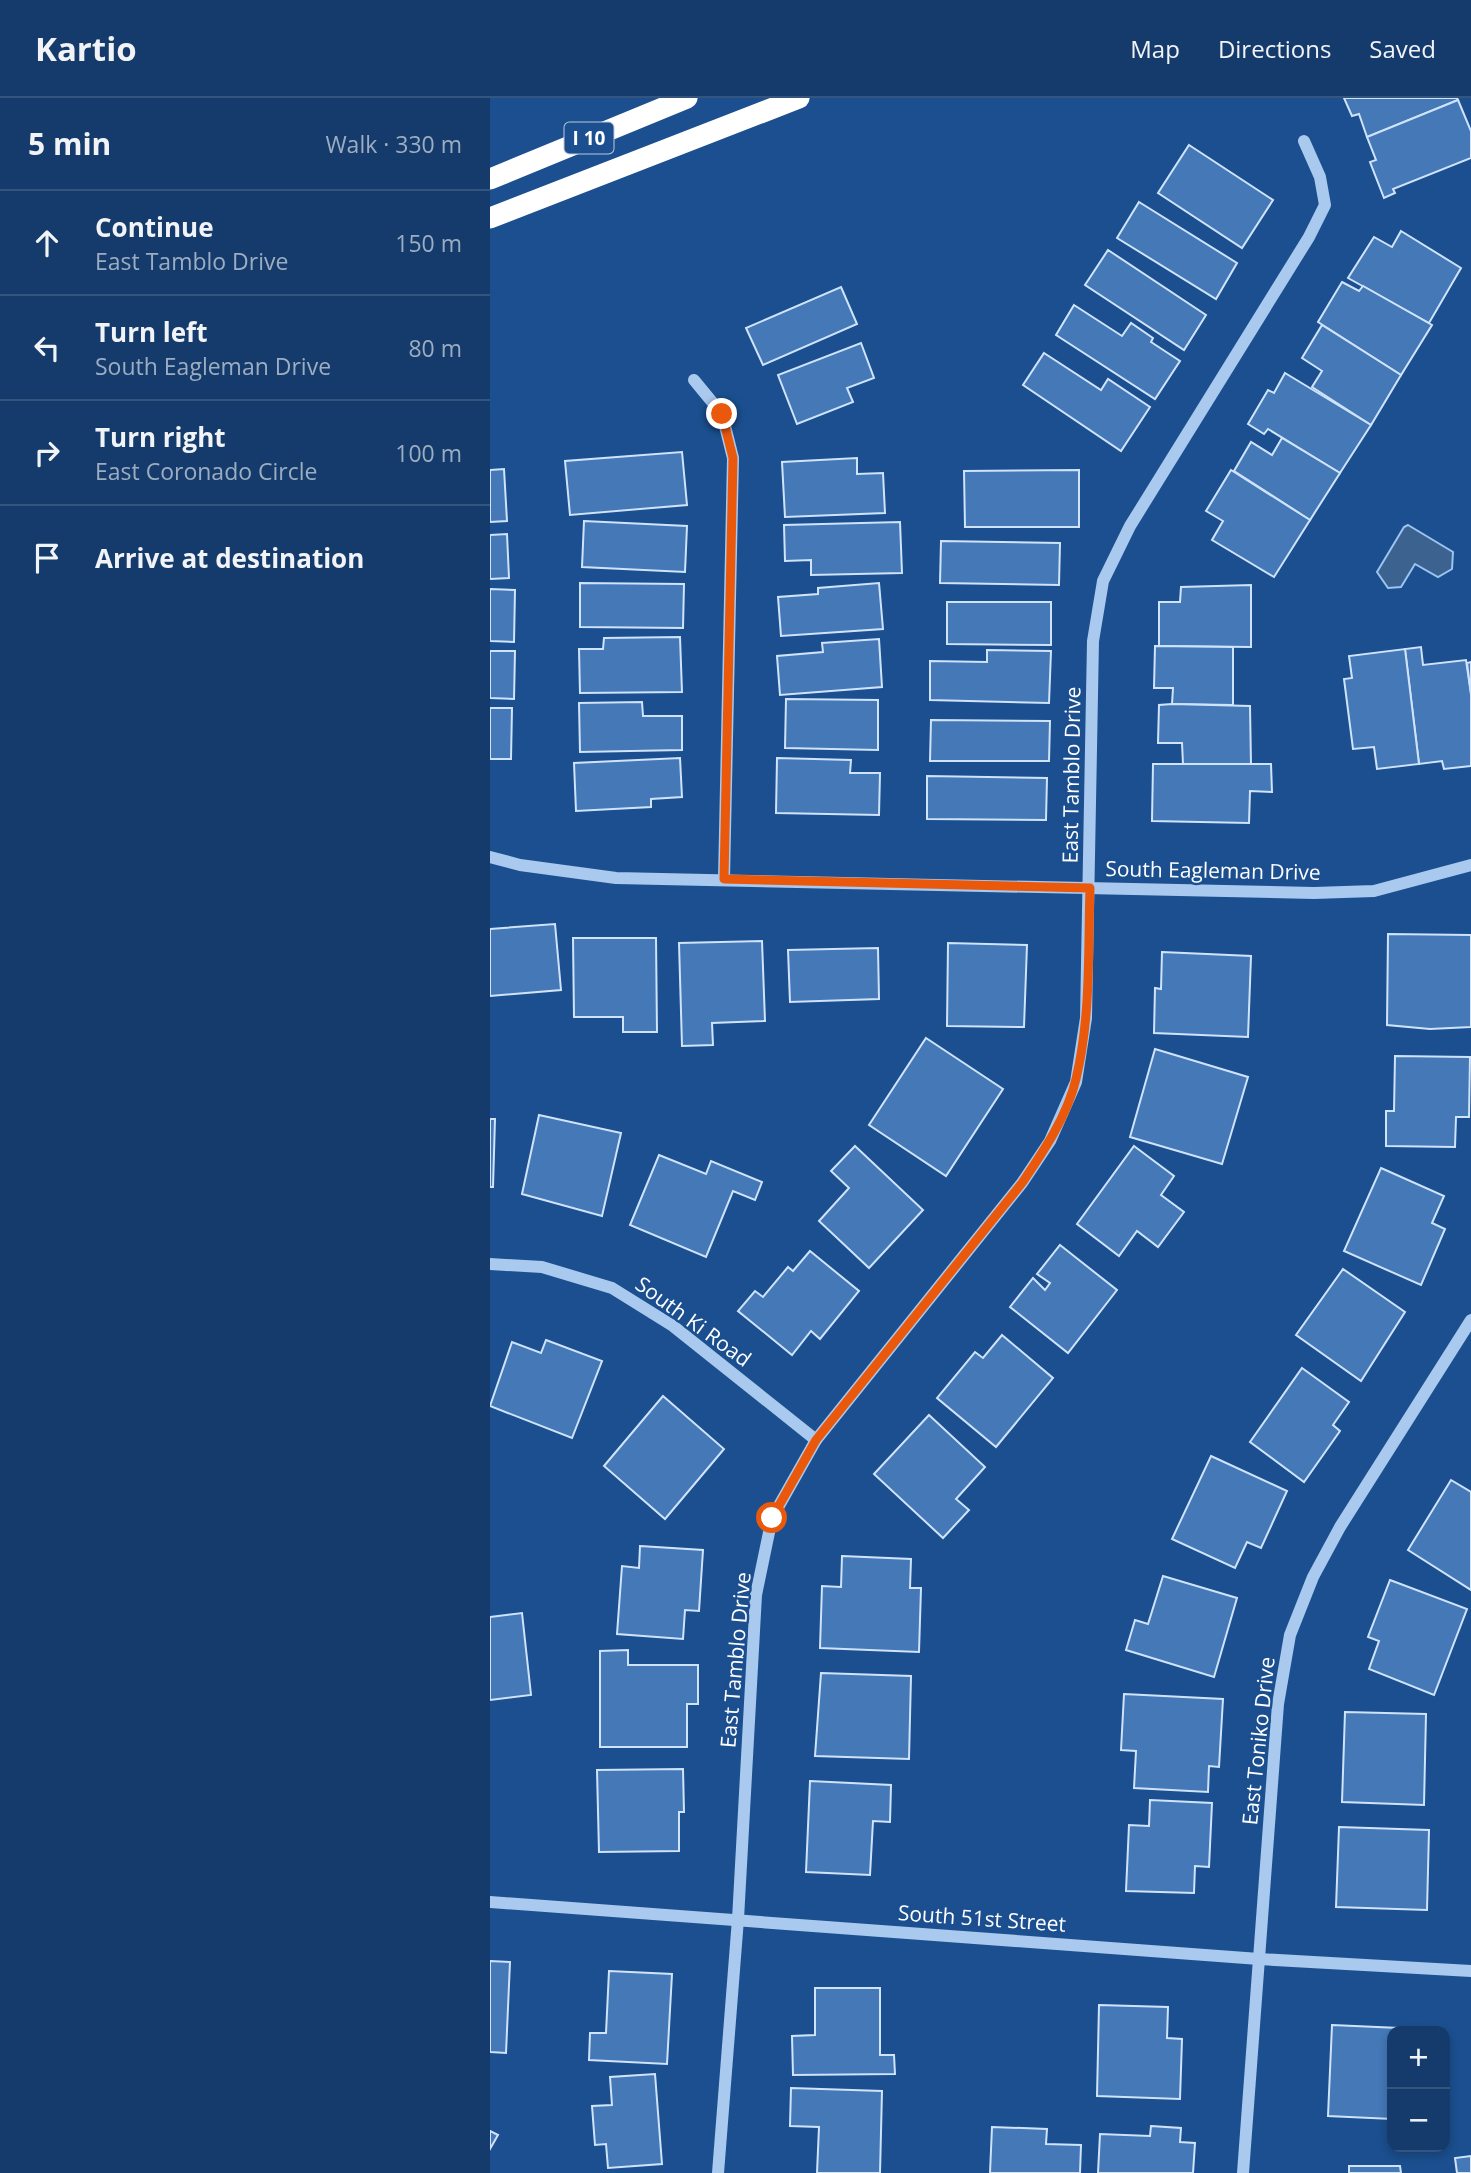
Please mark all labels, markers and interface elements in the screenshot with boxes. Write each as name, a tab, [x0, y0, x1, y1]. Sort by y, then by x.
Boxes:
text: Kartio	[35, 26, 137, 71]
text: Map	[1130, 32, 1180, 65]
text: Directions	[1218, 32, 1331, 65]
text: Saved	[1369, 32, 1436, 65]
road number: I 10	[564, 122, 614, 154]
text: 5 min	[28, 123, 111, 164]
text: Walk · 330 m	[325, 128, 462, 160]
text: Continue	[95, 209, 214, 245]
icon: ahead	[28, 224, 66, 262]
text: 150 m	[395, 227, 462, 259]
text: East Tamblo Drive	[95, 245, 288, 277]
text: Turn left	[95, 314, 207, 350]
icon: left	[28, 329, 66, 367]
text: 80 m	[408, 332, 462, 364]
text: South Eagleman Drive	[95, 350, 331, 382]
route end	[706, 398, 737, 429]
text: Turn right	[95, 419, 226, 455]
icon: right	[28, 434, 66, 472]
text: 100 m	[395, 437, 462, 469]
text: East Coronado Circle	[95, 455, 317, 487]
icon: arrive	[28, 539, 66, 577]
text: Arrive at destination	[95, 540, 364, 576]
street label: East Tamblo Drive	[1055, 686, 1087, 864]
street label: South Eagleman Drive	[1105, 854, 1321, 886]
street label: South Ki Road	[630, 1270, 757, 1373]
route start	[756, 1502, 787, 1533]
street label: East Tamblo Drive	[713, 1571, 757, 1749]
street label: East Toniko Drive	[1235, 1655, 1281, 1826]
street label: South 51st Street	[897, 1898, 1067, 1938]
map controls	[1387, 2026, 1450, 2152]
button: +	[1387, 2026, 1450, 2089]
button: −	[1387, 2089, 1450, 2152]

